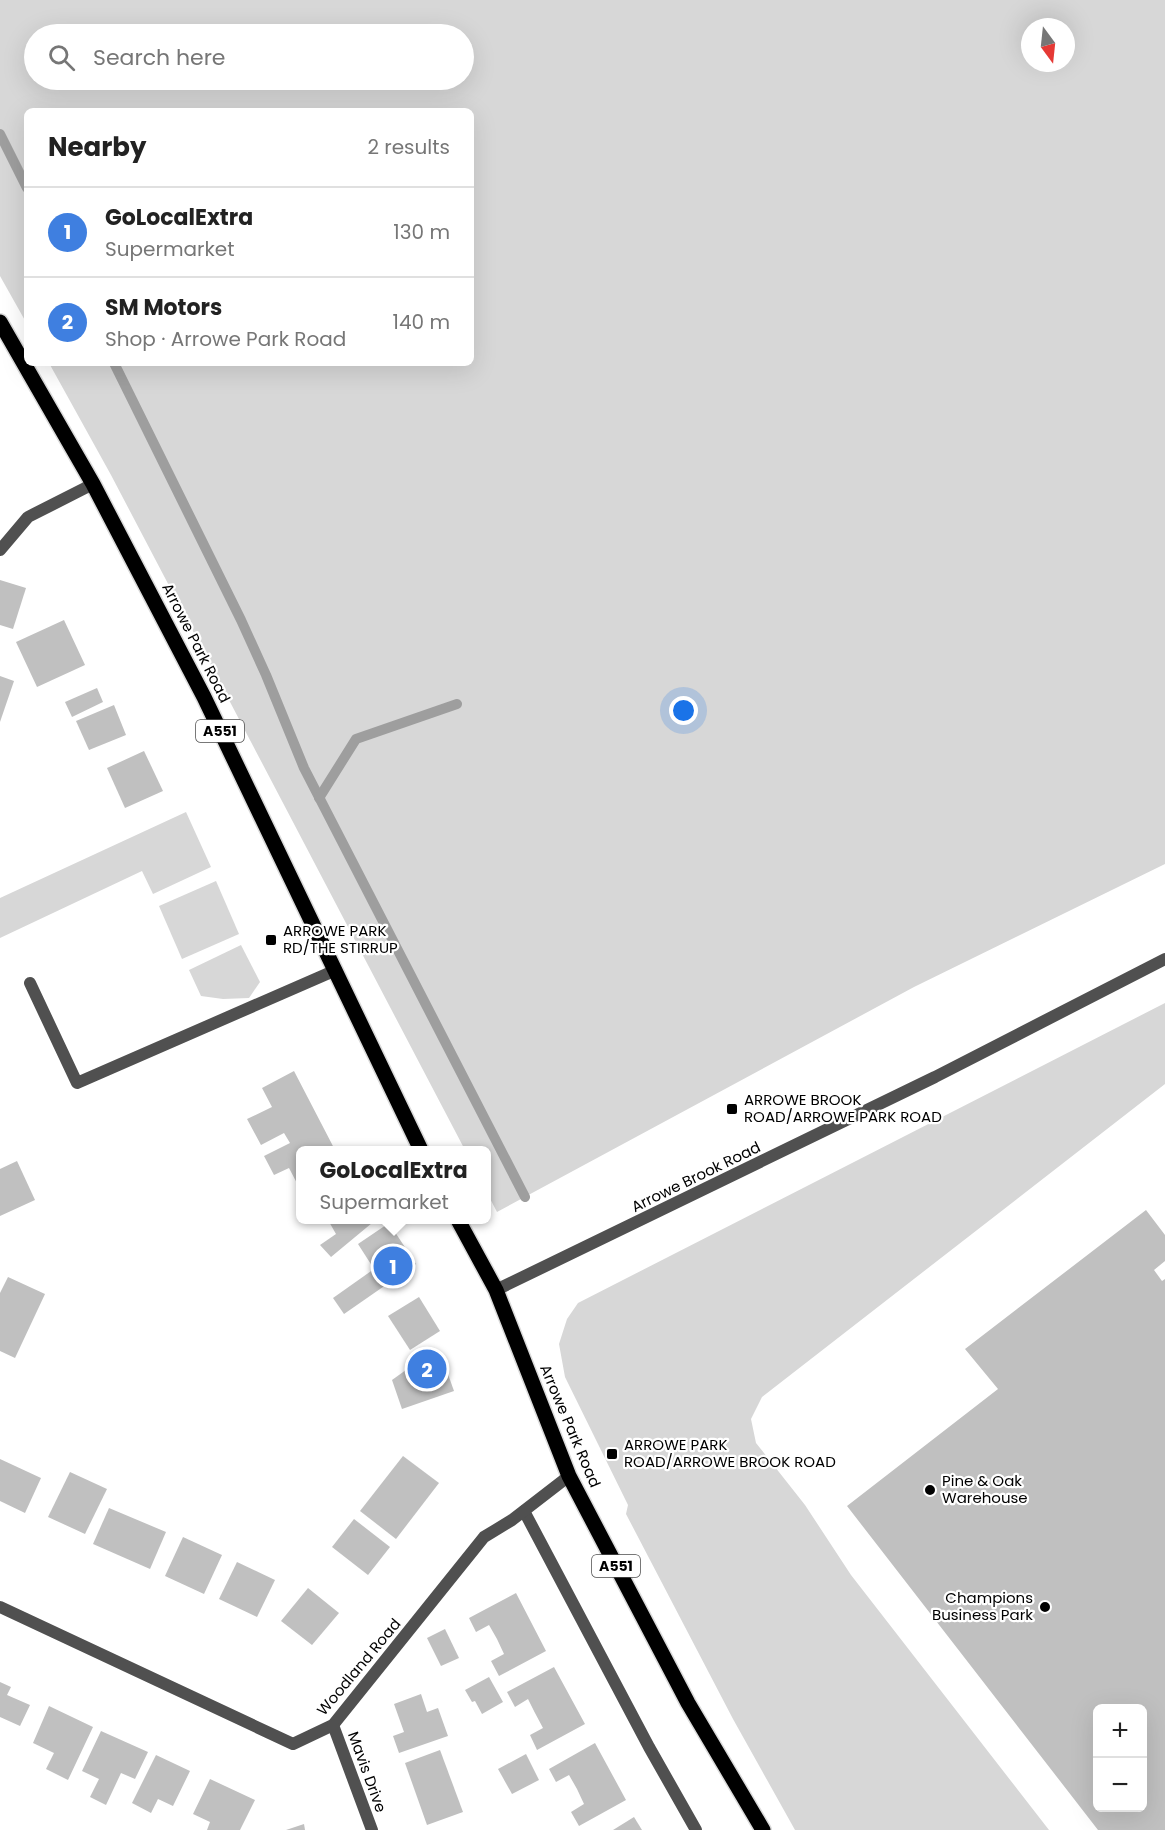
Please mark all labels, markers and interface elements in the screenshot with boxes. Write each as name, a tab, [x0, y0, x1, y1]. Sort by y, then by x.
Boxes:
north arrow	[1021, 18, 1075, 72]
search box	[24, 24, 474, 90]
icon: search	[45, 41, 78, 74]
text: Search here	[93, 42, 226, 73]
text: Nearby	[48, 129, 146, 165]
text: 2 results	[367, 133, 450, 161]
text: GoLocalExtra	[105, 202, 253, 233]
text: 1	[64, 218, 71, 246]
text: 130 m	[393, 218, 450, 246]
text: Supermarket	[105, 235, 234, 263]
text: SM Motors	[105, 292, 222, 323]
text: 2	[62, 308, 73, 336]
text: 140 m	[393, 308, 450, 336]
text: Shop · Arrowe Park Road	[105, 325, 346, 353]
street label: Arrowe Park Road	[157, 579, 236, 706]
your location	[669, 696, 698, 725]
road number: A551	[196, 720, 244, 742]
place label: ARROWE PARK RD/THE STIRRUP	[283, 920, 398, 958]
marker: ARROWE PARK RD/THE STIRRUP	[264, 933, 278, 947]
place label: ARROWE BROOK ROAD/ARROWE PARK ROAD	[744, 1089, 942, 1127]
marker: ARROWE BROOK ROAD/ARROWE PARK ROAD	[725, 1102, 739, 1116]
street label: Arrowe Brook Road	[628, 1136, 764, 1217]
popup	[296, 1146, 491, 1224]
text: GoLocalExtra	[319, 1155, 468, 1186]
text: Supermarket	[319, 1188, 449, 1216]
pin: 1	[374, 1244, 412, 1288]
pin: 2	[408, 1346, 446, 1392]
street label: Arrowe Park Road	[535, 1361, 606, 1491]
place label: ARROWE PARK ROAD/ARROWE BROOK ROAD	[624, 1434, 836, 1472]
marker: ARROWE PARK ROAD/ARROWE BROOK ROAD	[605, 1447, 619, 1461]
place label: Pine & Oak Warehouse	[942, 1470, 1028, 1508]
marker: Pine & Oak Warehouse	[923, 1483, 937, 1497]
road number: A551	[592, 1555, 640, 1577]
place label: Champions Business Park	[932, 1587, 1033, 1625]
marker: Champions Business Park	[1038, 1600, 1052, 1614]
street label: Woodland Road	[312, 1614, 405, 1720]
map controls	[1093, 1704, 1147, 1812]
button: +	[1093, 1704, 1147, 1758]
street label: Mavis Drive	[343, 1728, 392, 1815]
button: −	[1093, 1758, 1147, 1812]

